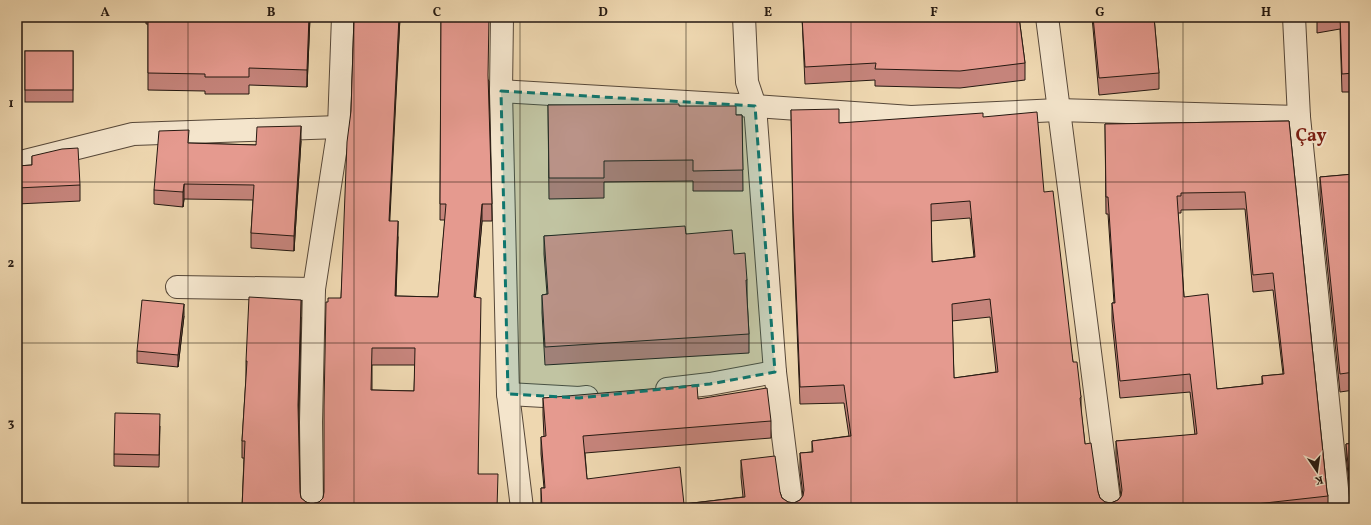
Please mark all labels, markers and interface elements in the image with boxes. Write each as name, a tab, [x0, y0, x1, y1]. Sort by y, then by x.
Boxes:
text: A	[100, 4, 110, 22]
text: B	[267, 4, 276, 22]
text: C	[433, 4, 441, 22]
text: D	[598, 4, 608, 22]
text: E	[764, 4, 772, 22]
text: F	[930, 4, 938, 22]
text: G	[1095, 4, 1105, 22]
text: H	[1261, 4, 1271, 22]
text: 1	[8, 95, 14, 113]
district label: Çay	[1296, 124, 1326, 149]
text: 2	[8, 255, 15, 273]
text: 3	[8, 415, 15, 433]
north arrow	[1297, 451, 1337, 491]
text: K	[1313, 471, 1324, 487]

